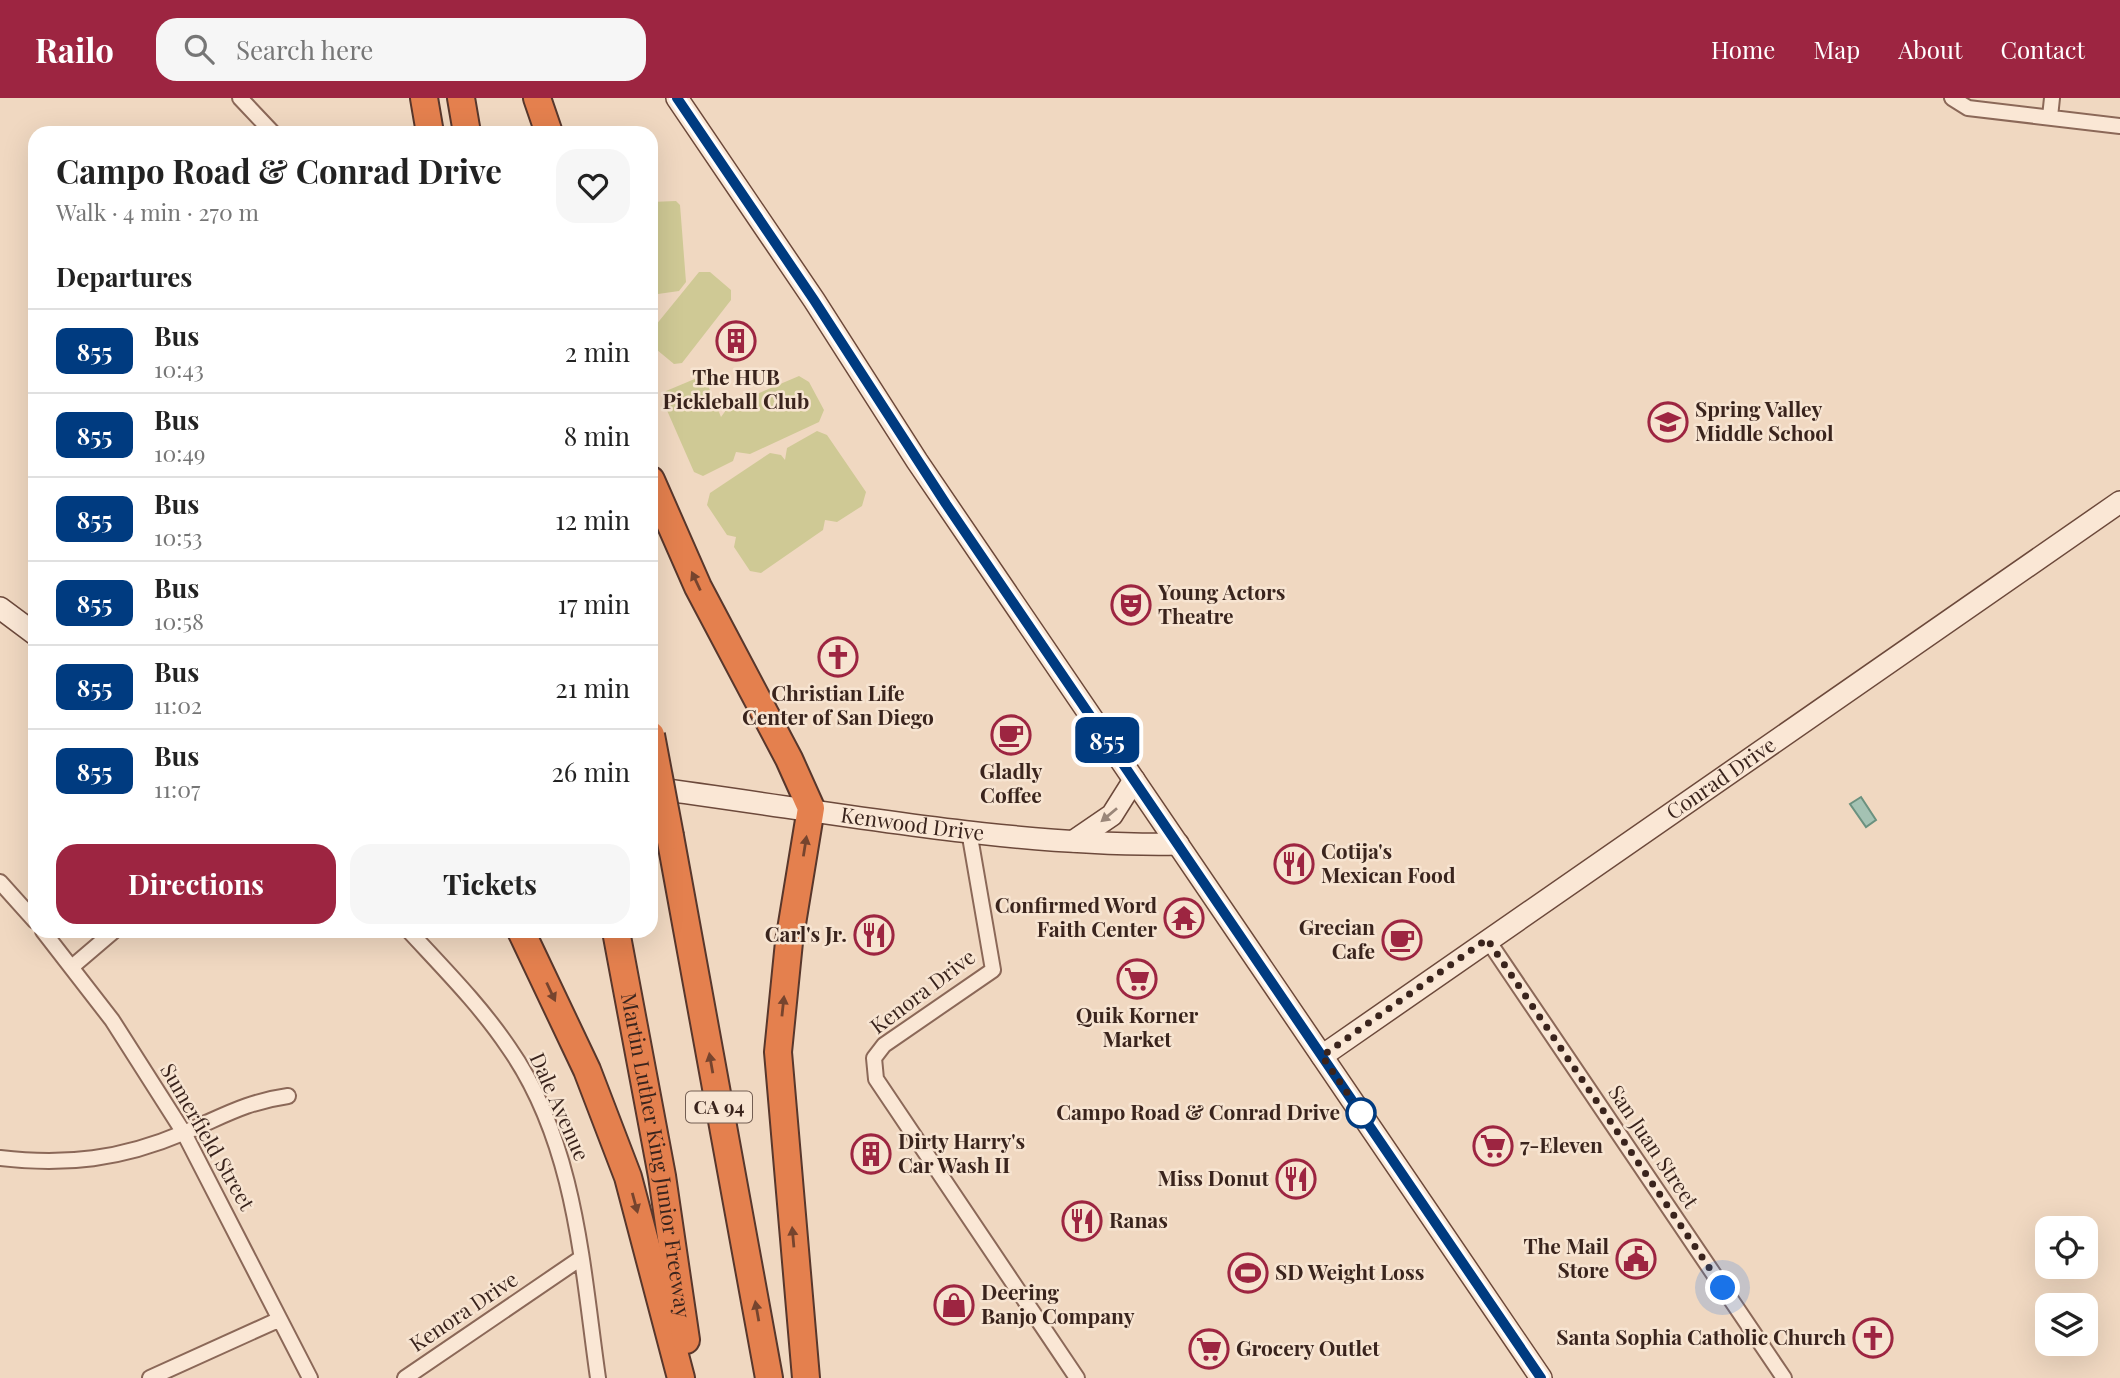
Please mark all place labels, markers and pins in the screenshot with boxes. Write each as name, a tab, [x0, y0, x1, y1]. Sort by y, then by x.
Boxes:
building icon: The HUB Pickleball Club	[715, 320, 757, 362]
place label: The HUB Pickleball Club	[663, 362, 809, 414]
place label: Spring Valley Middle School	[1695, 394, 1834, 446]
school or university icon: Spring Valley Middle School	[1647, 401, 1689, 443]
place label: Young Actors Theatre	[1157, 577, 1286, 629]
theatre icon: Young Actors Theatre	[1110, 584, 1152, 626]
church icon: Christian Life Center of San Diego	[817, 636, 859, 678]
place label: Christian Life Center of San Diego	[742, 678, 934, 730]
cafe icon: Gladly Coffee	[990, 714, 1032, 756]
place label: Gladly Coffee	[980, 756, 1042, 808]
place label: Cotija's Mexican Food	[1321, 836, 1456, 888]
restaurant icon: Cotija's Mexican Food	[1273, 843, 1315, 885]
place label: Confirmed Word Faith Center	[995, 890, 1157, 942]
temple icon: Confirmed Word Faith Center	[1163, 897, 1205, 939]
place label: Grecian Cafe	[1299, 912, 1375, 964]
restaurant icon: Carl's Jr.	[853, 914, 895, 956]
place label: Carl's Jr.	[765, 919, 847, 947]
cafe icon: Grecian Cafe	[1381, 919, 1423, 961]
supermarket icon: Quik Korner Market	[1116, 958, 1158, 1000]
place label: Quik Korner Market	[1076, 1000, 1198, 1052]
place label: Campo Road & Conrad Drive	[1056, 1097, 1340, 1125]
marker: Campo Road & Conrad Drive	[1346, 1098, 1376, 1128]
supermarket icon: 7-Eleven	[1472, 1125, 1514, 1167]
place label: Dirty Harry's Car Wash II	[898, 1126, 1025, 1178]
place label: 7-Eleven	[1520, 1130, 1603, 1158]
building icon: Dirty Harry's Car Wash II	[850, 1133, 892, 1175]
restaurant icon: Miss Donut	[1275, 1158, 1317, 1200]
place label: Miss Donut	[1157, 1163, 1270, 1191]
restaurant icon: Ranas	[1061, 1200, 1103, 1242]
place label: Ranas	[1109, 1205, 1168, 1233]
place label: The Mail Store	[1523, 1231, 1609, 1283]
public building icon: The Mail Store	[1615, 1238, 1657, 1280]
sports icon: SD Weight Loss	[1227, 1252, 1269, 1294]
place label: SD Weight Loss	[1275, 1257, 1424, 1285]
place label: Deering Banjo Company	[981, 1277, 1135, 1329]
shop icon: Deering Banjo Company	[933, 1284, 975, 1326]
church icon: Santa Sophia Catholic Church	[1852, 1317, 1894, 1359]
place label: Santa Sophia Catholic Church	[1556, 1322, 1846, 1350]
supermarket icon: Grocery Outlet	[1188, 1328, 1230, 1370]
place label: Grocery Outlet	[1236, 1333, 1380, 1361]

